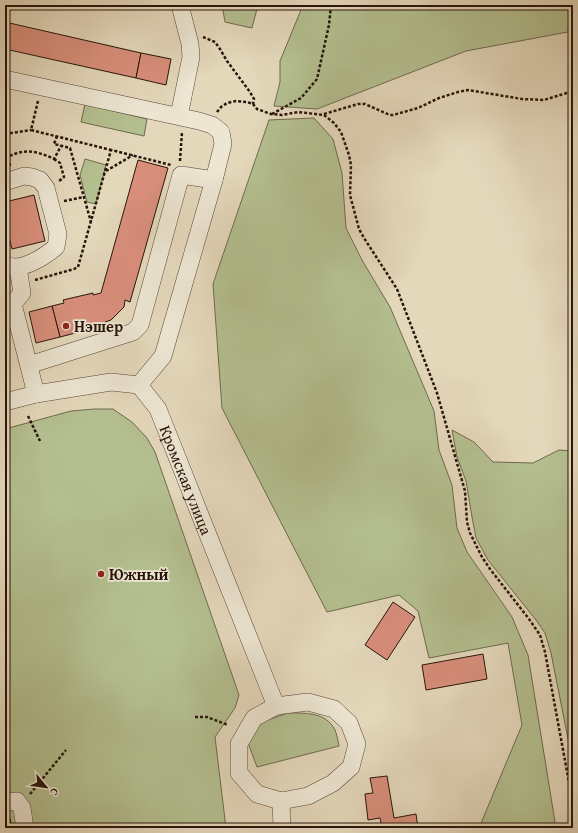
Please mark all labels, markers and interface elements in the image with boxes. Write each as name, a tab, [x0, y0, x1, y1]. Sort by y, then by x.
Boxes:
place label: Нэшер	[74, 314, 123, 338]
marker: Нэшер	[61, 321, 71, 331]
street label: Кромская улица	[154, 422, 219, 539]
place label: Южный	[109, 562, 169, 586]
marker: Южный	[96, 569, 106, 579]
north arrow	[26, 767, 66, 807]
text: С	[46, 785, 63, 798]

